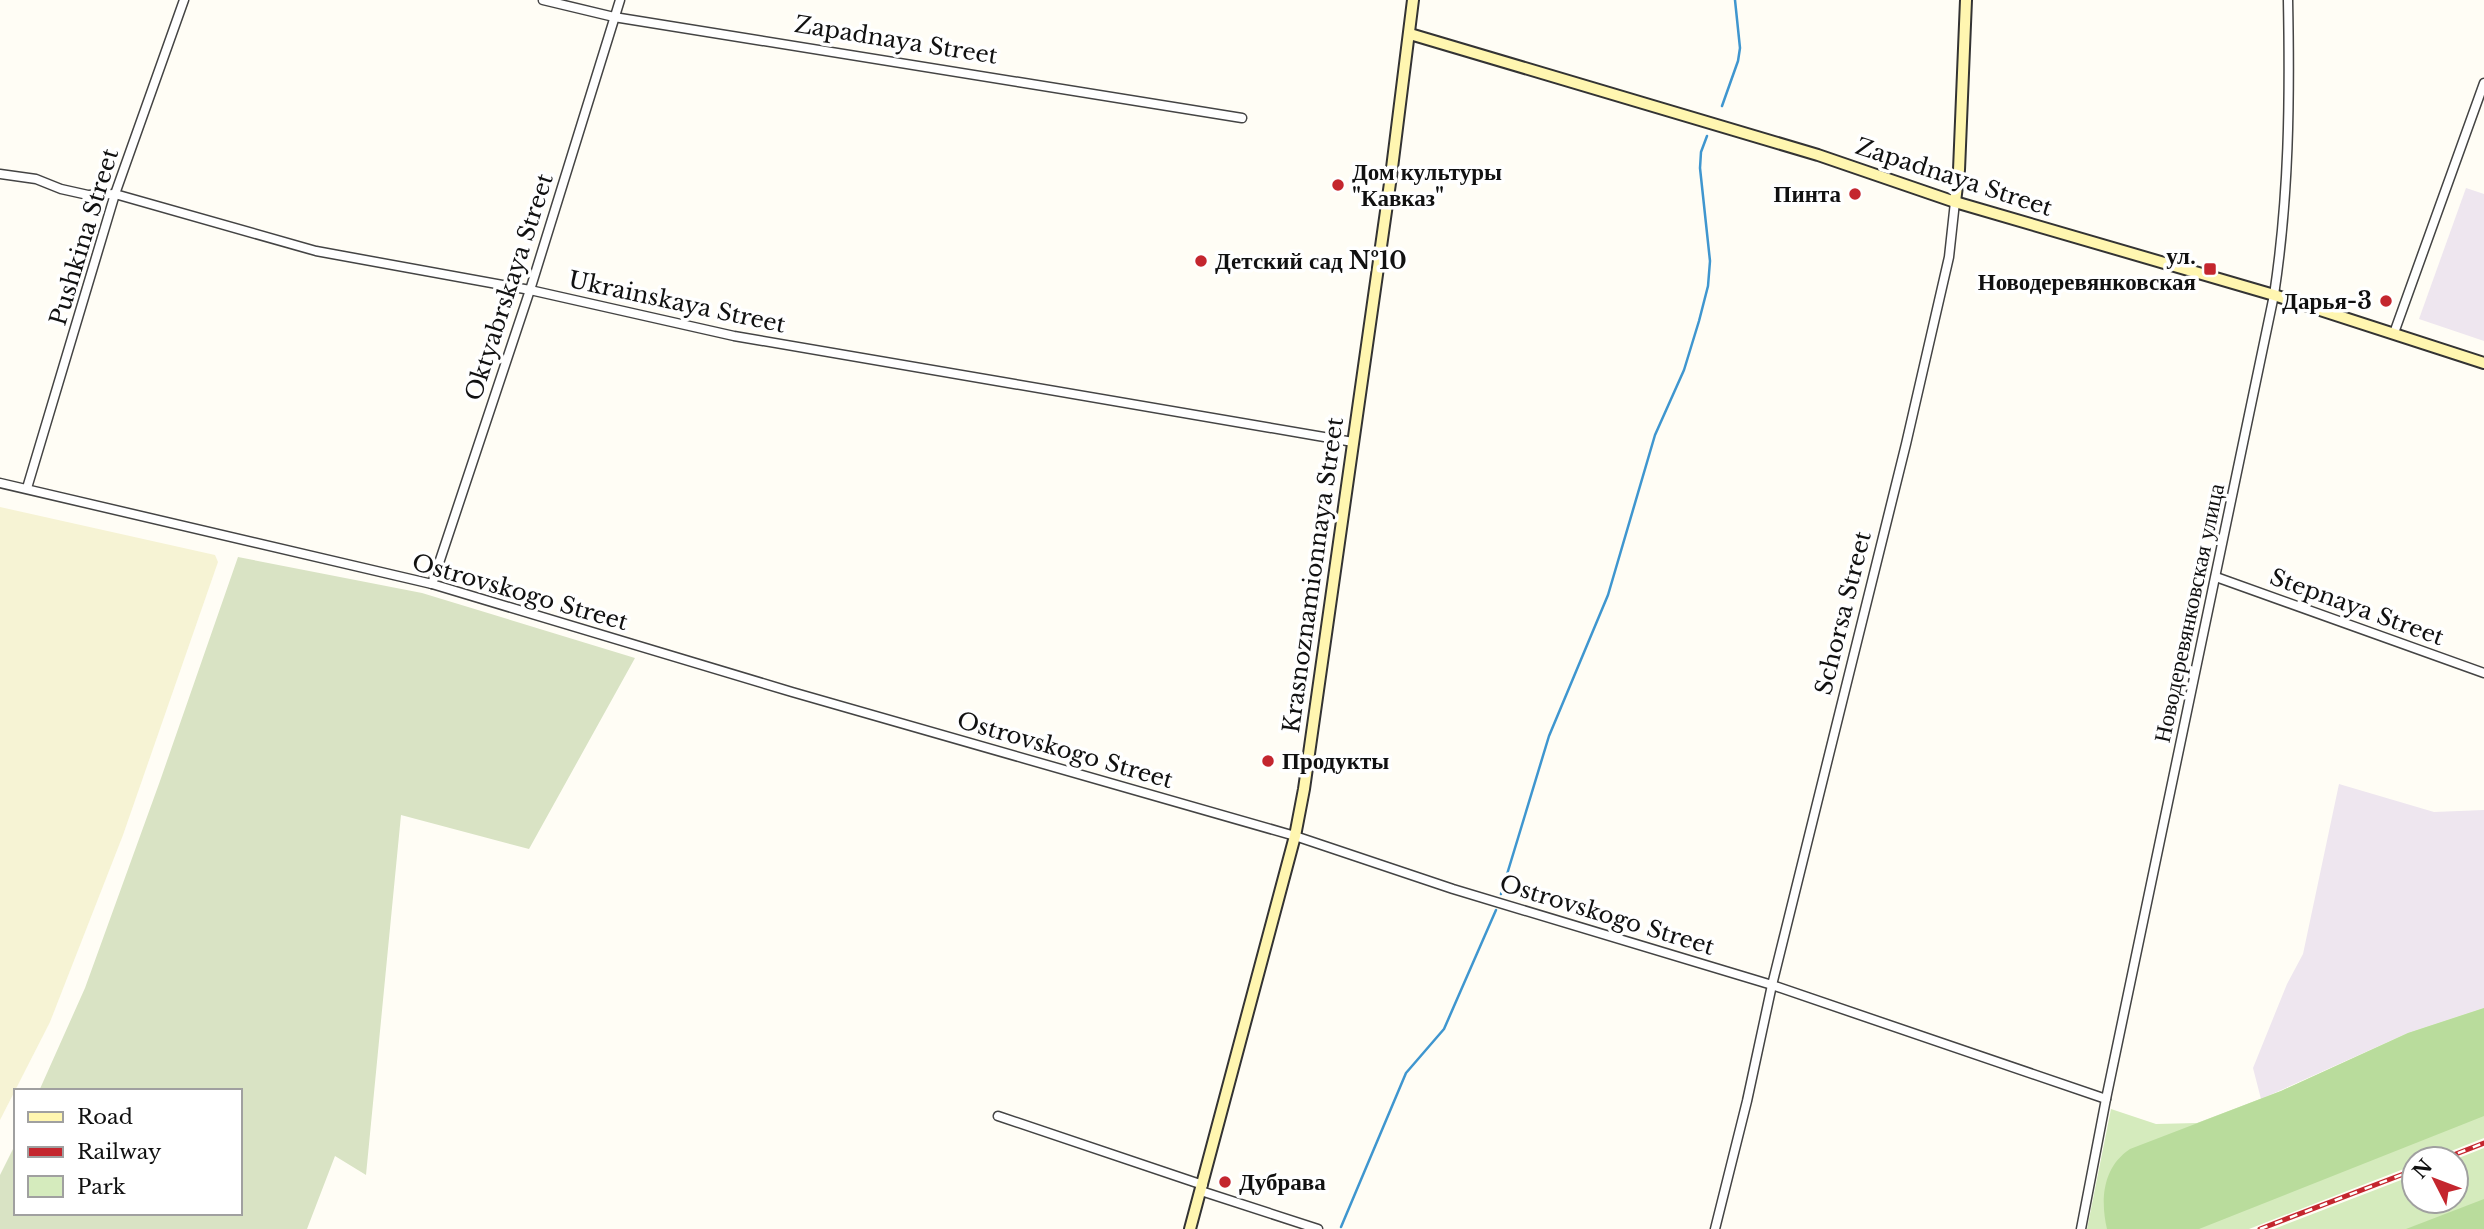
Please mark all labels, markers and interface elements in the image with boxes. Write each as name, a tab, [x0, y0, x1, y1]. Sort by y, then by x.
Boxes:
street label: Zapadnaya Street	[792, 10, 1000, 70]
street label: Zapadnaya Street	[1852, 132, 2056, 222]
street label: Pushkina Street	[44, 145, 124, 329]
place label: Дом культуры "Кавказ"	[1352, 158, 1502, 212]
street label: Oktyabrskaya Street	[459, 170, 559, 404]
marker: Дом культуры "Кавказ"	[1330, 177, 1346, 193]
place label: Пинта	[1774, 180, 1841, 208]
marker: Пинта	[1847, 186, 1863, 202]
place label: ул. Новодеревянковская	[1978, 242, 2196, 296]
place label: Детский сад №10	[1215, 247, 1407, 275]
marker: Детский сад №10	[1193, 253, 1209, 269]
marker: ул. Новодеревянковская	[2202, 261, 2218, 277]
street label: Ukrainskaya Street	[566, 265, 788, 339]
place label: Дарья-3	[2282, 287, 2372, 315]
marker: Дарья-3	[2378, 293, 2394, 309]
street label: Krasnoznamionnaya Street	[1277, 415, 1349, 735]
street label: Новодеревянковская улица	[2148, 481, 2230, 745]
street label: Schorsa Street	[1809, 528, 1877, 698]
street label: Ostrovskogo Street	[409, 548, 631, 636]
street label: Stepnaya Street	[2266, 563, 2448, 652]
street label: Ostrovskogo Street	[954, 706, 1176, 794]
place label: Продукты	[1282, 747, 1389, 775]
marker: Продукты	[1260, 753, 1276, 769]
street label: Ostrovskogo Street	[1496, 869, 1718, 961]
legend	[14, 1089, 242, 1215]
text: Road	[77, 1104, 133, 1130]
text: Railway	[77, 1139, 162, 1165]
north arrow	[2400, 1145, 2470, 1215]
text: N	[2408, 1155, 2437, 1183]
place label: Дубрава	[1239, 1168, 1326, 1196]
text: Park	[77, 1174, 126, 1200]
marker: Дубрава	[1217, 1174, 1233, 1190]

